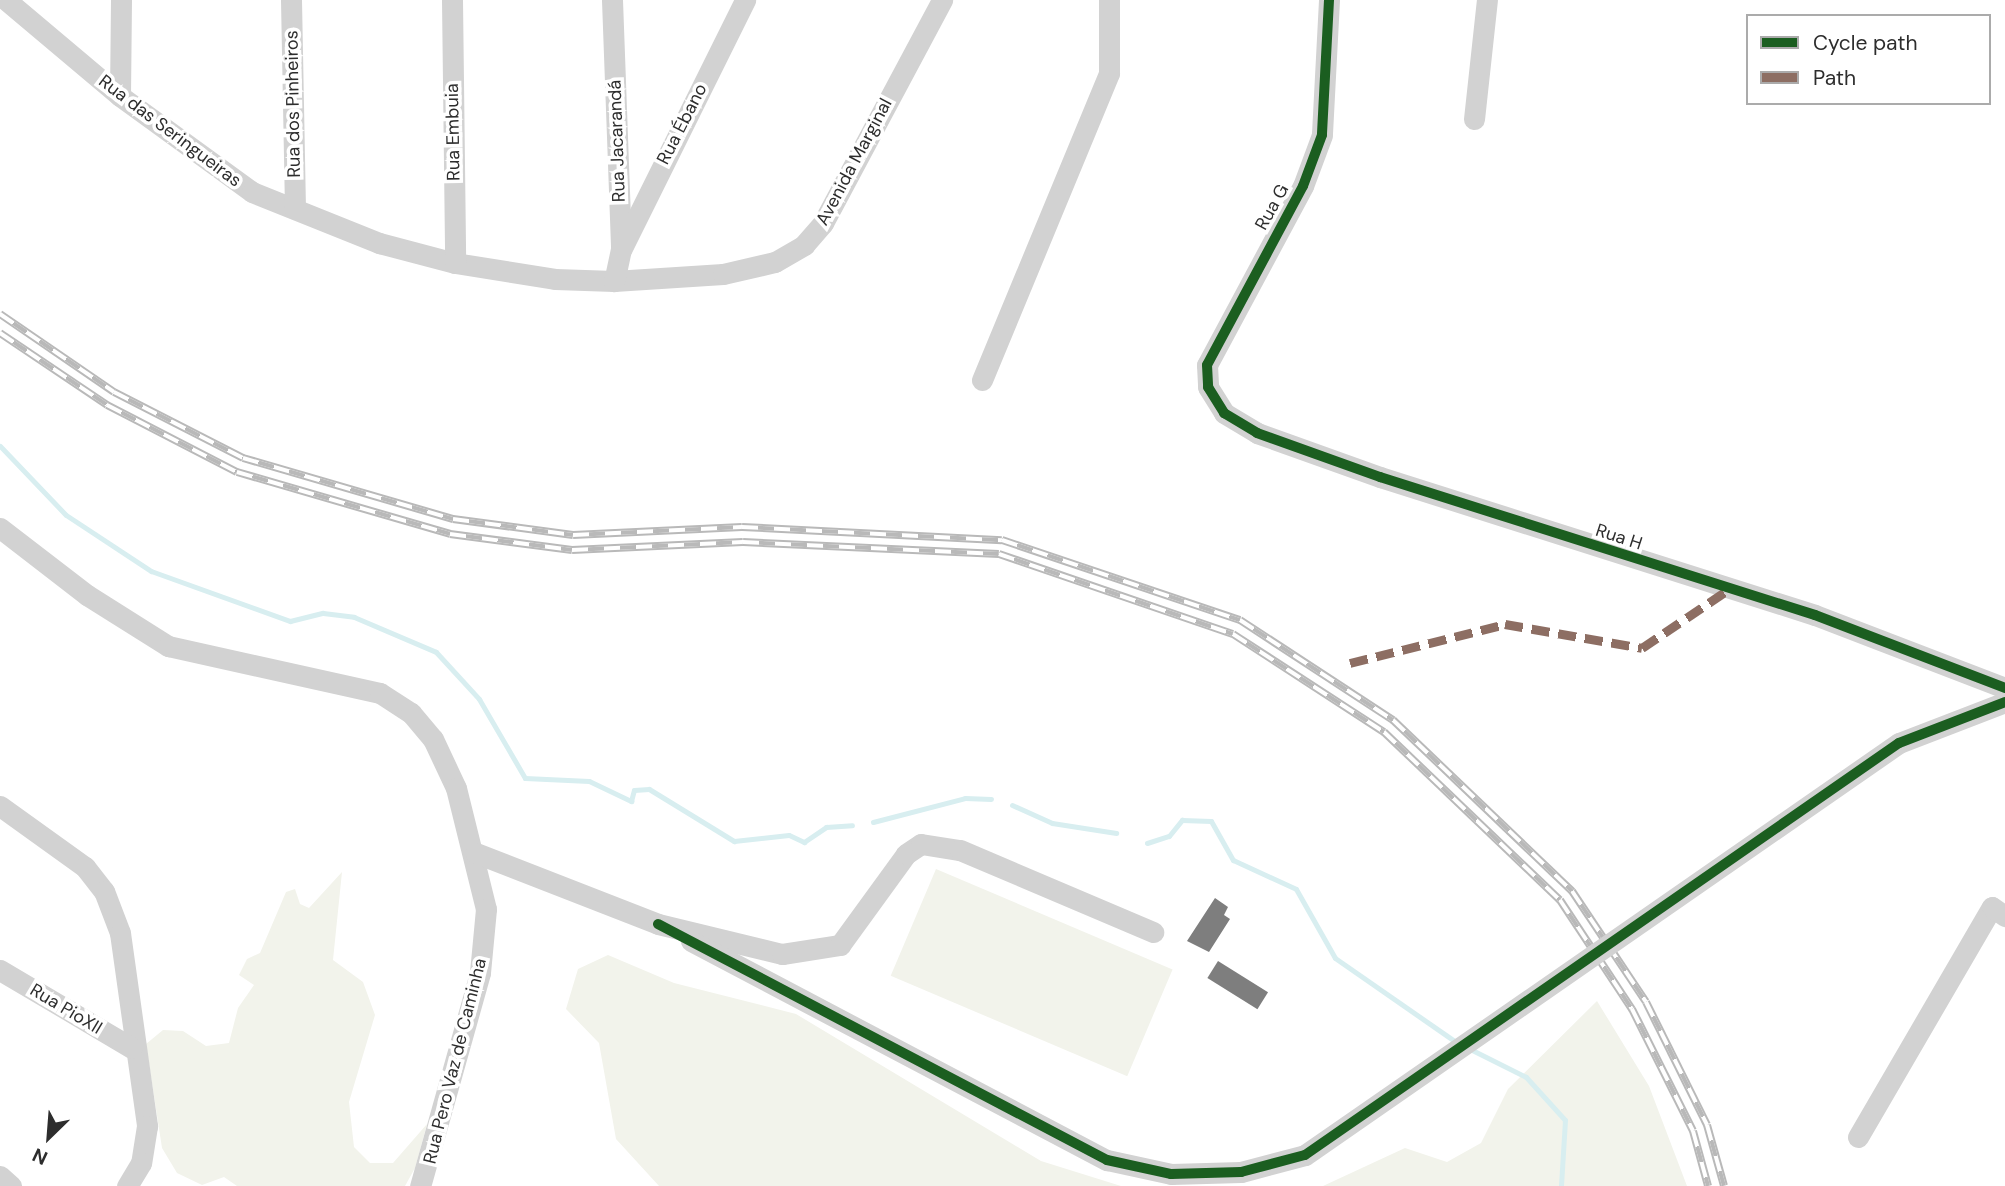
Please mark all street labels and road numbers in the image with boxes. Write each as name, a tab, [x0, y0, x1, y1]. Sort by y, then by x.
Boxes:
street label: Rua dos Pinheiros	[281, 30, 305, 178]
street label: Rua das Seringueiras	[94, 70, 246, 192]
street label: Rua Jacarandá	[604, 79, 630, 203]
street label: Rua Ébano	[652, 80, 712, 168]
street label: Rua Embuia	[441, 83, 465, 181]
street label: Avenida Marginal	[811, 95, 897, 229]
street label: Rua G	[1251, 180, 1293, 234]
street label: Rua H	[1593, 519, 1645, 555]
street label: Rua Pero Vaz de Caminha	[419, 956, 491, 1166]
street label: Rua PioXII	[26, 979, 106, 1039]

